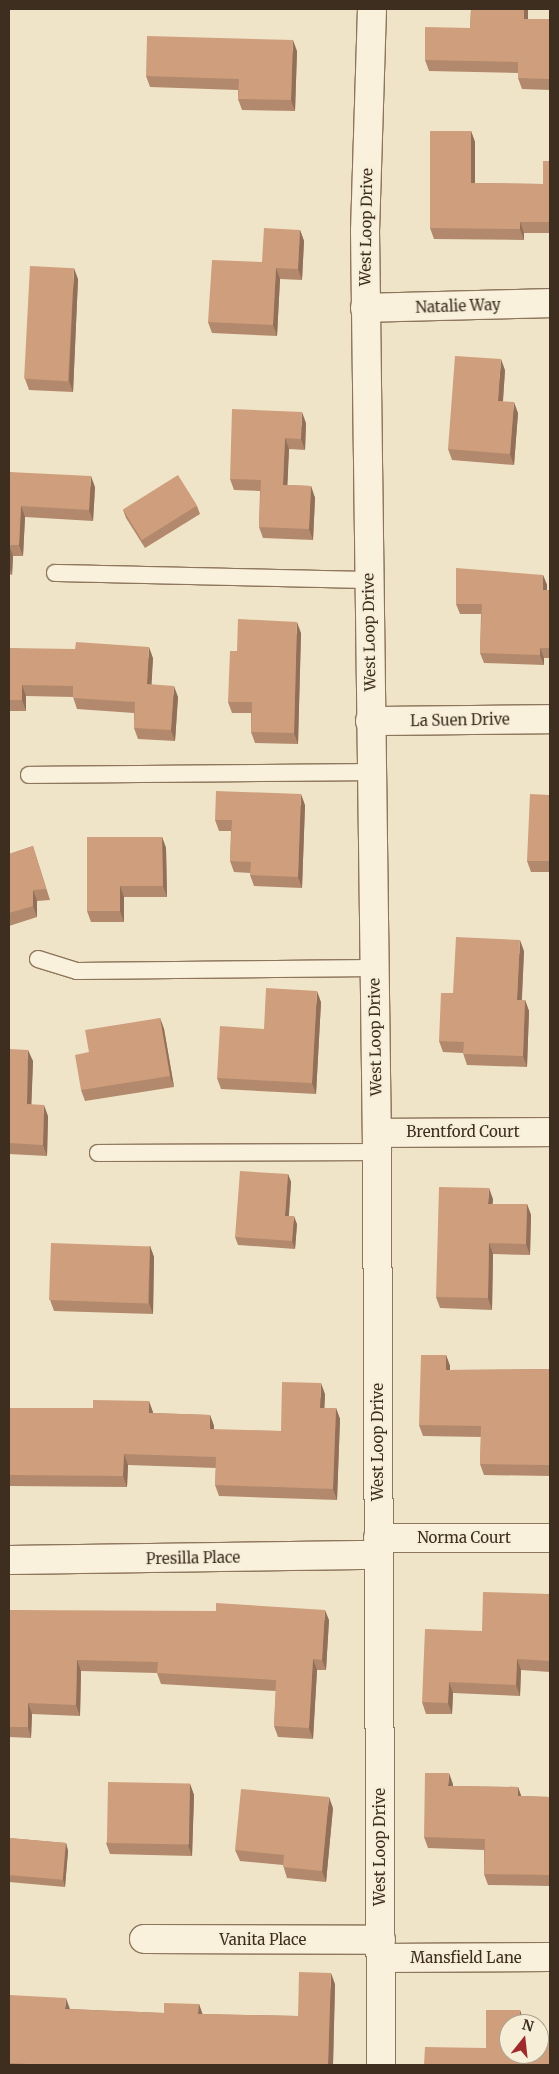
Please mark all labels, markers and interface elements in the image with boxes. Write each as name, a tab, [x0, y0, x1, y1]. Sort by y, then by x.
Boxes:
street label: West Loop Drive	[356, 168, 376, 286]
street label: Natalie Way	[415, 296, 501, 316]
street label: West Loop Drive	[359, 573, 379, 691]
street label: La Suen Drive	[410, 710, 510, 730]
street label: West Loop Drive	[365, 978, 385, 1096]
street label: Brentford Court	[406, 1123, 520, 1141]
street label: West Loop Drive	[369, 1383, 387, 1501]
street label: Norma Court	[417, 1529, 511, 1547]
street label: Presilla Place	[146, 1548, 240, 1568]
street label: West Loop Drive	[371, 1788, 389, 1906]
street label: Vanita Place	[220, 1931, 306, 1949]
street label: Mansfield Lane	[410, 1949, 522, 1967]
north arrow	[499, 2014, 549, 2064]
text: N	[520, 2015, 536, 2036]

